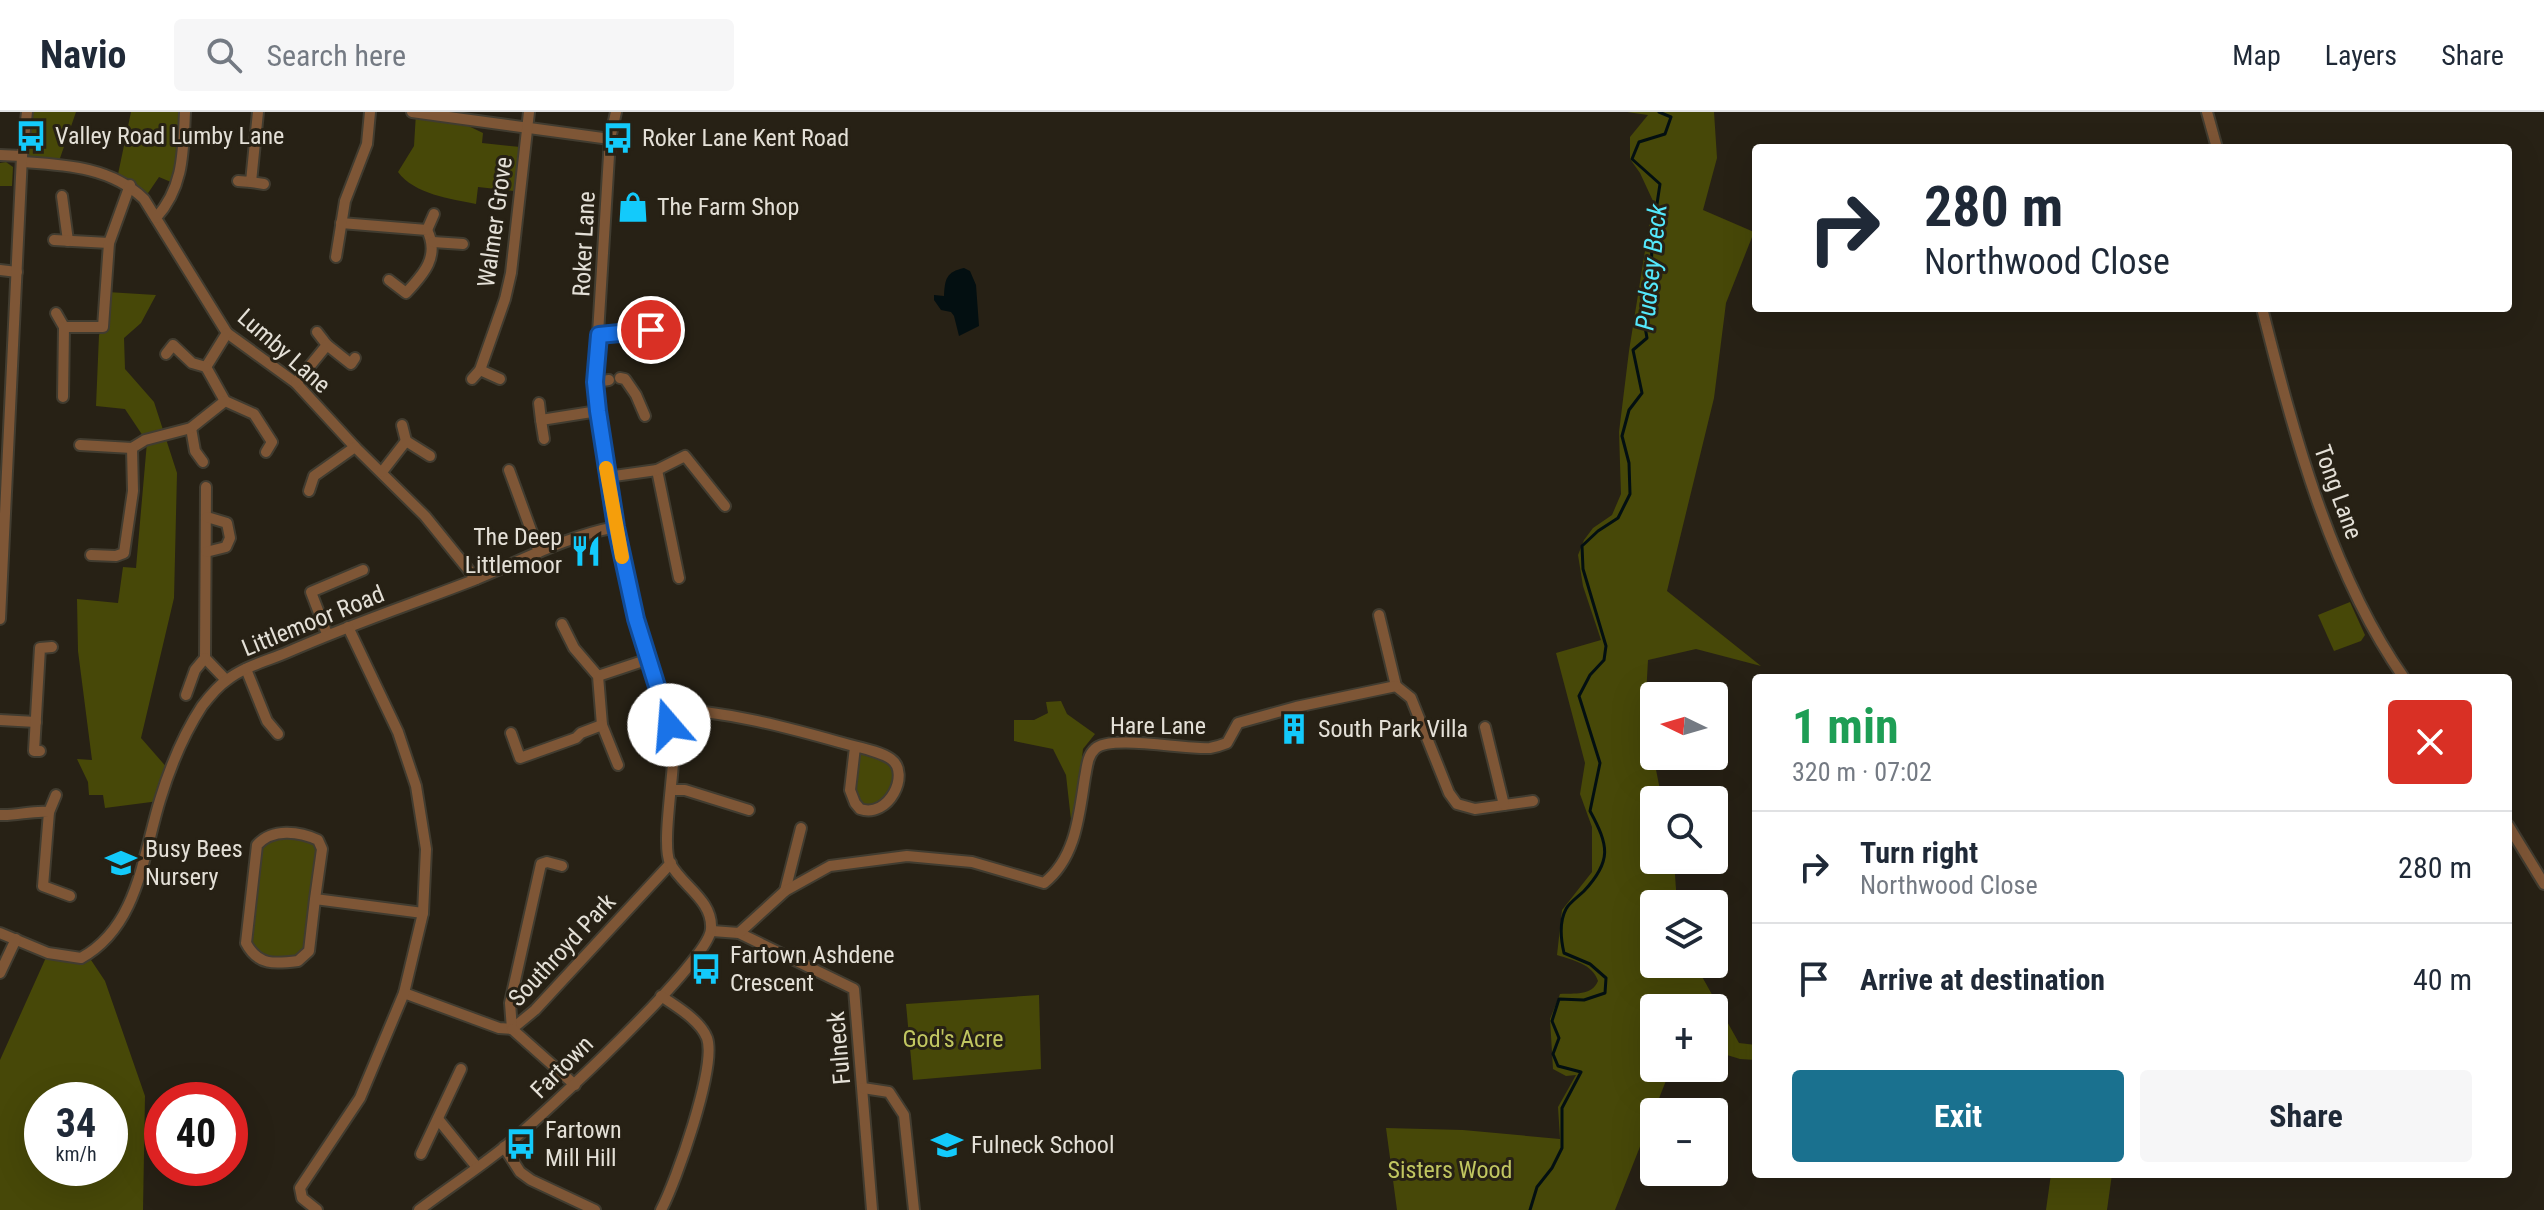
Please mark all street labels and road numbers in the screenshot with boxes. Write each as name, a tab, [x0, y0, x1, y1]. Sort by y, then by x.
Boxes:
street label: Walmer Grove	[472, 155, 518, 289]
street label: Roker Lane	[567, 191, 601, 297]
street label: Lumby Lane	[232, 303, 336, 399]
street label: Tong Lane	[2308, 441, 2368, 543]
street label: Littlemoor Road	[238, 580, 388, 662]
street label: Hare Lane	[1110, 712, 1206, 740]
street label: Southroyd Park	[503, 888, 621, 1012]
street label: Fulneck	[822, 1010, 856, 1086]
street label: Fartown	[525, 1030, 599, 1104]

